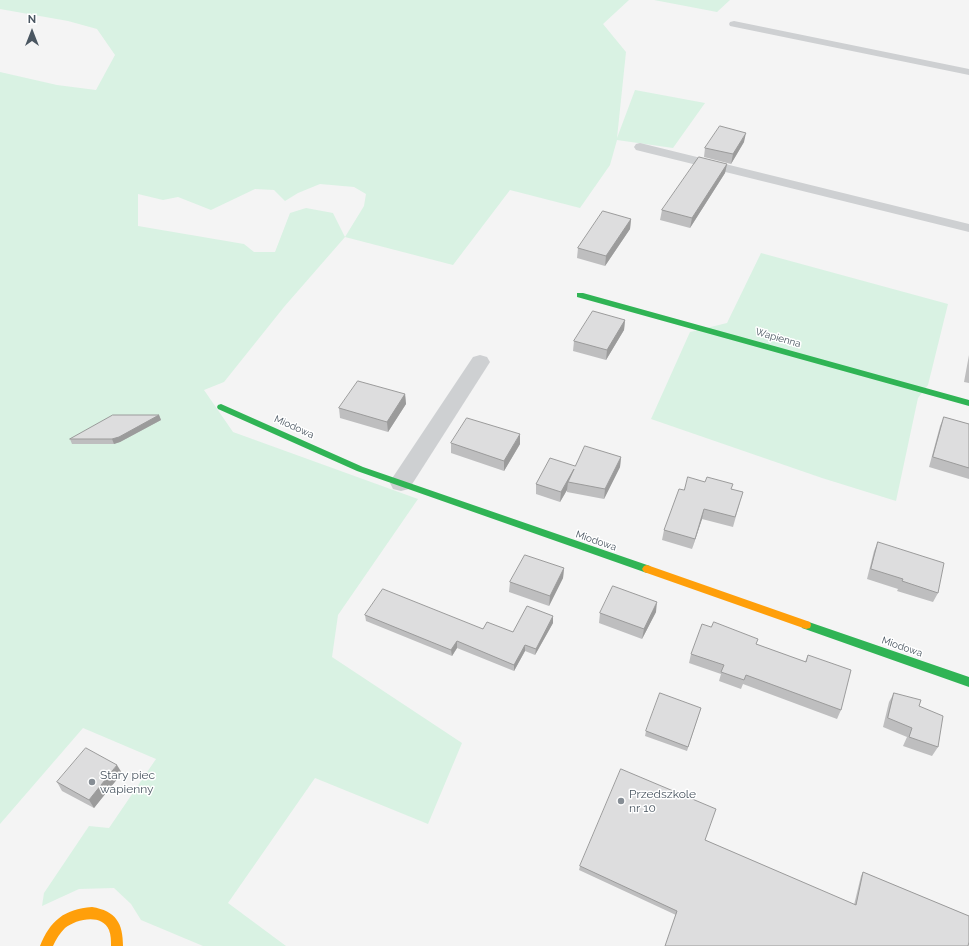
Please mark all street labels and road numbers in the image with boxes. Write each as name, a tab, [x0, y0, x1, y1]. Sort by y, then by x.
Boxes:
street label: Wapienna	[754, 326, 802, 350]
street label: Miodowa	[272, 413, 316, 441]
street label: Miodowa	[574, 528, 618, 554]
street label: Miodowa	[880, 634, 924, 660]

